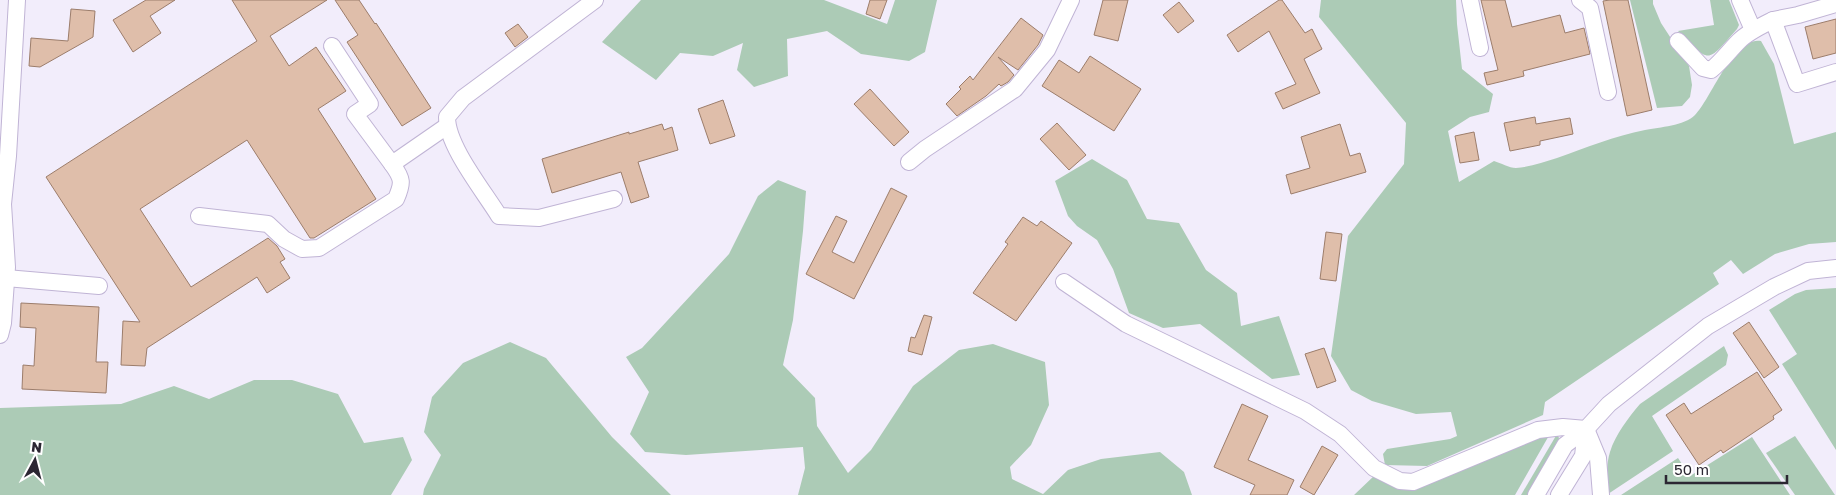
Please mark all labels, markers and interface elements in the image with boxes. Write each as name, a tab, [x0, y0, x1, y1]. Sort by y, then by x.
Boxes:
north arrow	[10, 435, 60, 485]
text: N	[30, 438, 43, 456]
scale bar	[1666, 452, 1787, 484]
text: 50 m	[1674, 460, 1709, 478]

